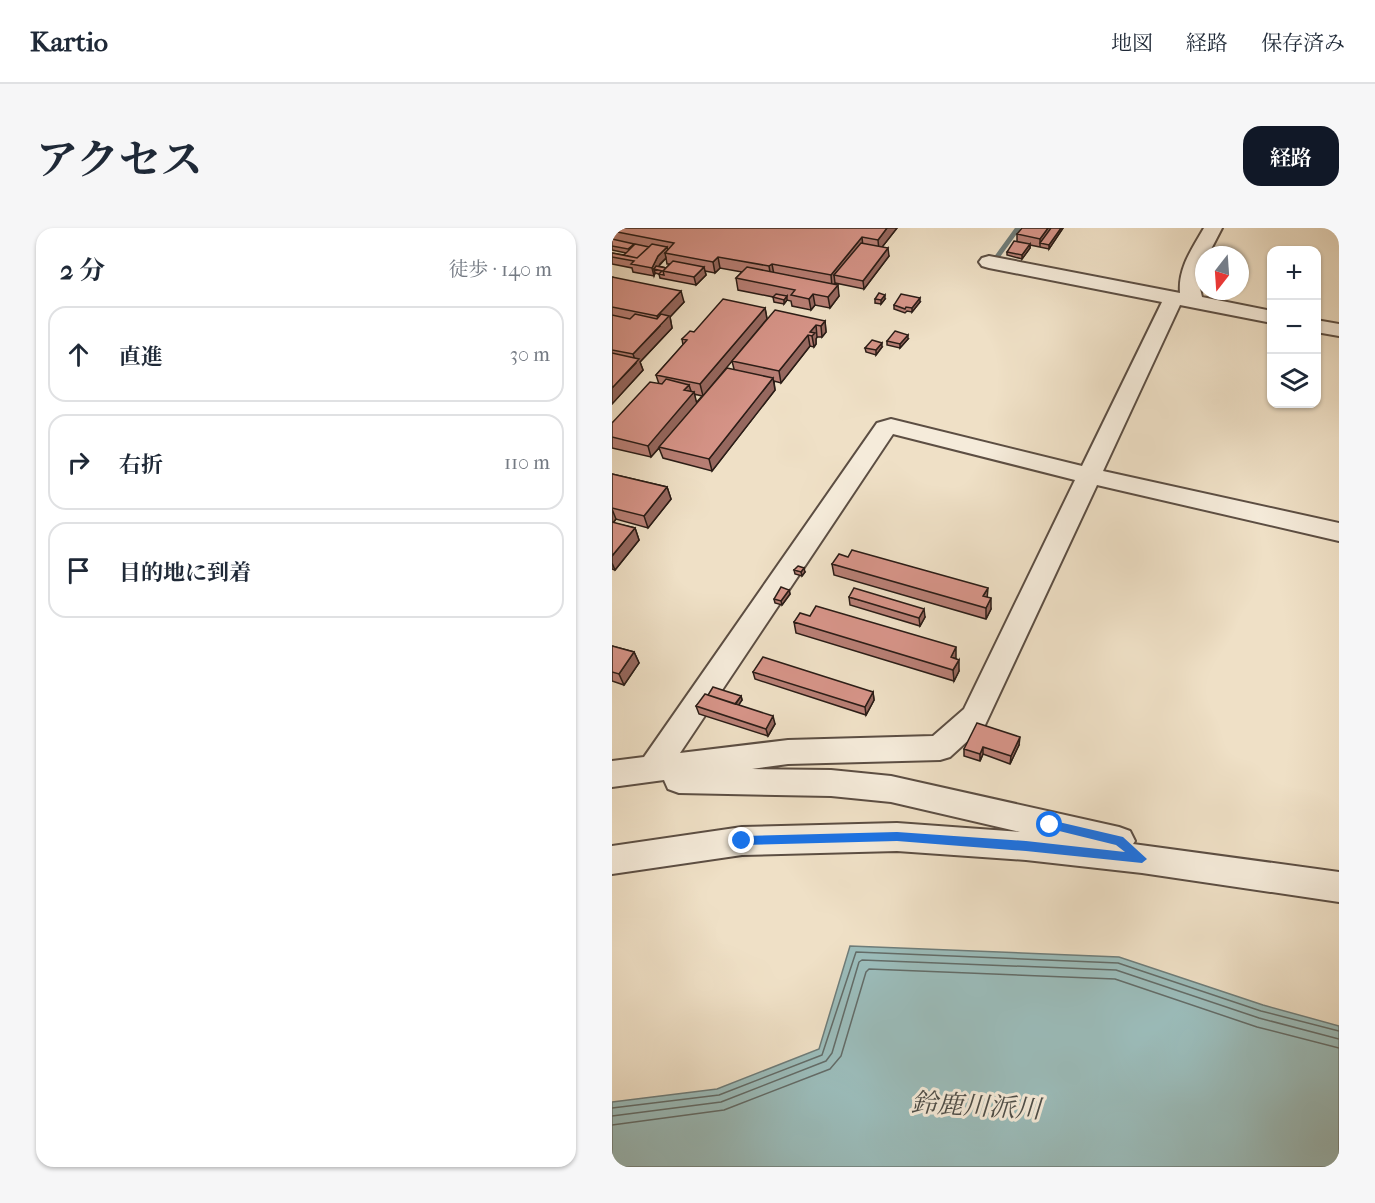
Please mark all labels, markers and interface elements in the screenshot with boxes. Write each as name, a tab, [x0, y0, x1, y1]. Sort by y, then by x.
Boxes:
text: Kartio	[30, 25, 108, 58]
text: 地図	[1111, 31, 1153, 55]
text: 経路	[1186, 31, 1228, 55]
text: 保存済み	[1261, 31, 1345, 55]
button: 経路	[1243, 126, 1339, 186]
text: アクセス	[36, 136, 203, 185]
north arrow	[1195, 246, 1249, 300]
map controls	[1267, 246, 1321, 408]
button: +	[1267, 246, 1321, 300]
text: 2 分	[60, 255, 105, 286]
text: 徒歩 · 140 m	[448, 258, 552, 281]
button: −	[1267, 300, 1321, 354]
icon: ahead	[62, 338, 95, 371]
text: 30 m	[510, 343, 550, 366]
text: 直進	[119, 344, 163, 370]
button: layers	[1267, 354, 1321, 408]
icon: right	[62, 446, 95, 479]
text: 110 m	[504, 451, 550, 474]
text: 右折	[119, 452, 163, 478]
icon: arrive	[62, 554, 95, 587]
text: 目的地に到着	[119, 560, 251, 586]
route start	[1036, 811, 1062, 837]
route end	[728, 827, 754, 853]
water label: 鈴鹿川派川	[910, 1087, 1045, 1125]

